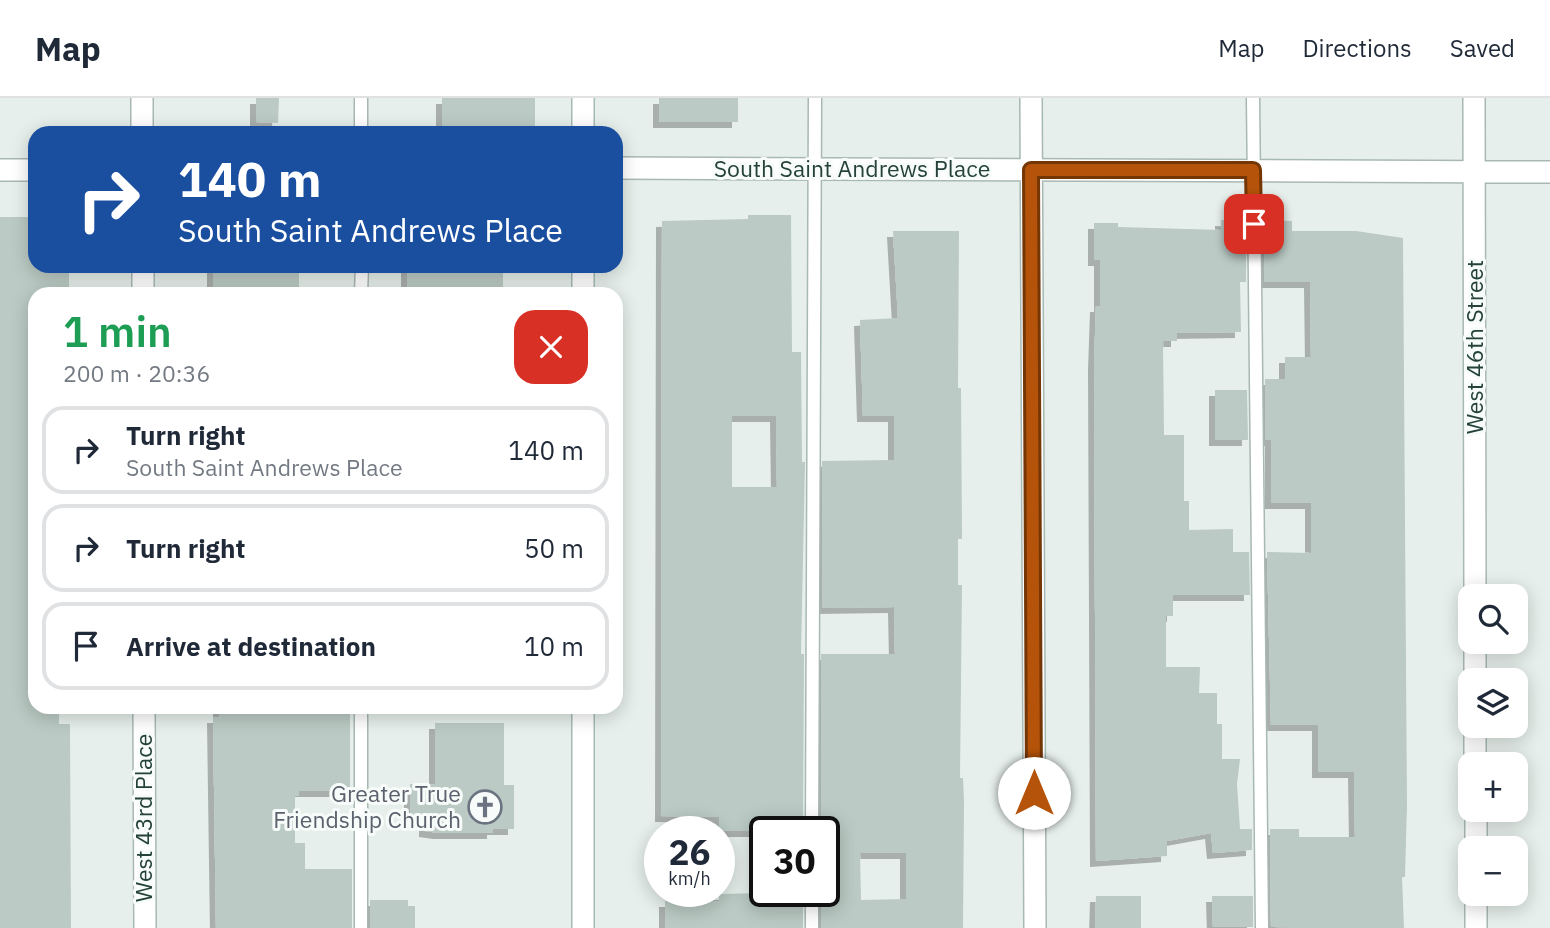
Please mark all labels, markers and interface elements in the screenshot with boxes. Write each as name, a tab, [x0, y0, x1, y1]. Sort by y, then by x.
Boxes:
text: Map	[35, 27, 101, 70]
text: Map	[1218, 32, 1264, 64]
text: Directions	[1302, 32, 1412, 64]
text: Saved	[1450, 32, 1515, 64]
text: 140 m	[178, 147, 322, 210]
street label: South Saint Andrews Place	[714, 153, 990, 183]
icon: right	[63, 154, 154, 245]
pin	[1224, 194, 1284, 254]
icon: arrive	[1235, 205, 1273, 243]
text: South Saint Andrews Place	[178, 209, 563, 251]
street label: West 46th Street	[1459, 260, 1489, 434]
text: 1 min	[63, 304, 172, 359]
button: close	[514, 310, 588, 384]
text: 200 m · 20:36	[63, 358, 210, 388]
text: Turn right	[126, 418, 245, 452]
icon: right	[67, 431, 105, 469]
text: 140 m	[508, 433, 584, 467]
text: South Saint Andrews Place	[126, 452, 403, 482]
icon: right	[67, 529, 105, 567]
text: Turn right	[126, 531, 245, 565]
text: 50 m	[524, 531, 584, 565]
map controls	[1458, 584, 1528, 906]
button: search	[1458, 584, 1528, 654]
icon: arrive	[67, 627, 105, 665]
text: Arrive at destination	[126, 629, 376, 663]
text: 10 m	[524, 629, 584, 663]
button: layers	[1458, 668, 1528, 738]
street label: West 43rd Place	[128, 734, 158, 902]
button: +	[1458, 752, 1528, 822]
position arrow	[997, 756, 1071, 830]
place label: Greater True Friendship Church	[273, 778, 461, 834]
church icon: Greater True Friendship Church	[466, 788, 504, 826]
speed limit sign: 30	[749, 816, 840, 907]
text: 26	[668, 829, 711, 875]
button: −	[1458, 836, 1528, 906]
text: km/h	[668, 867, 711, 890]

